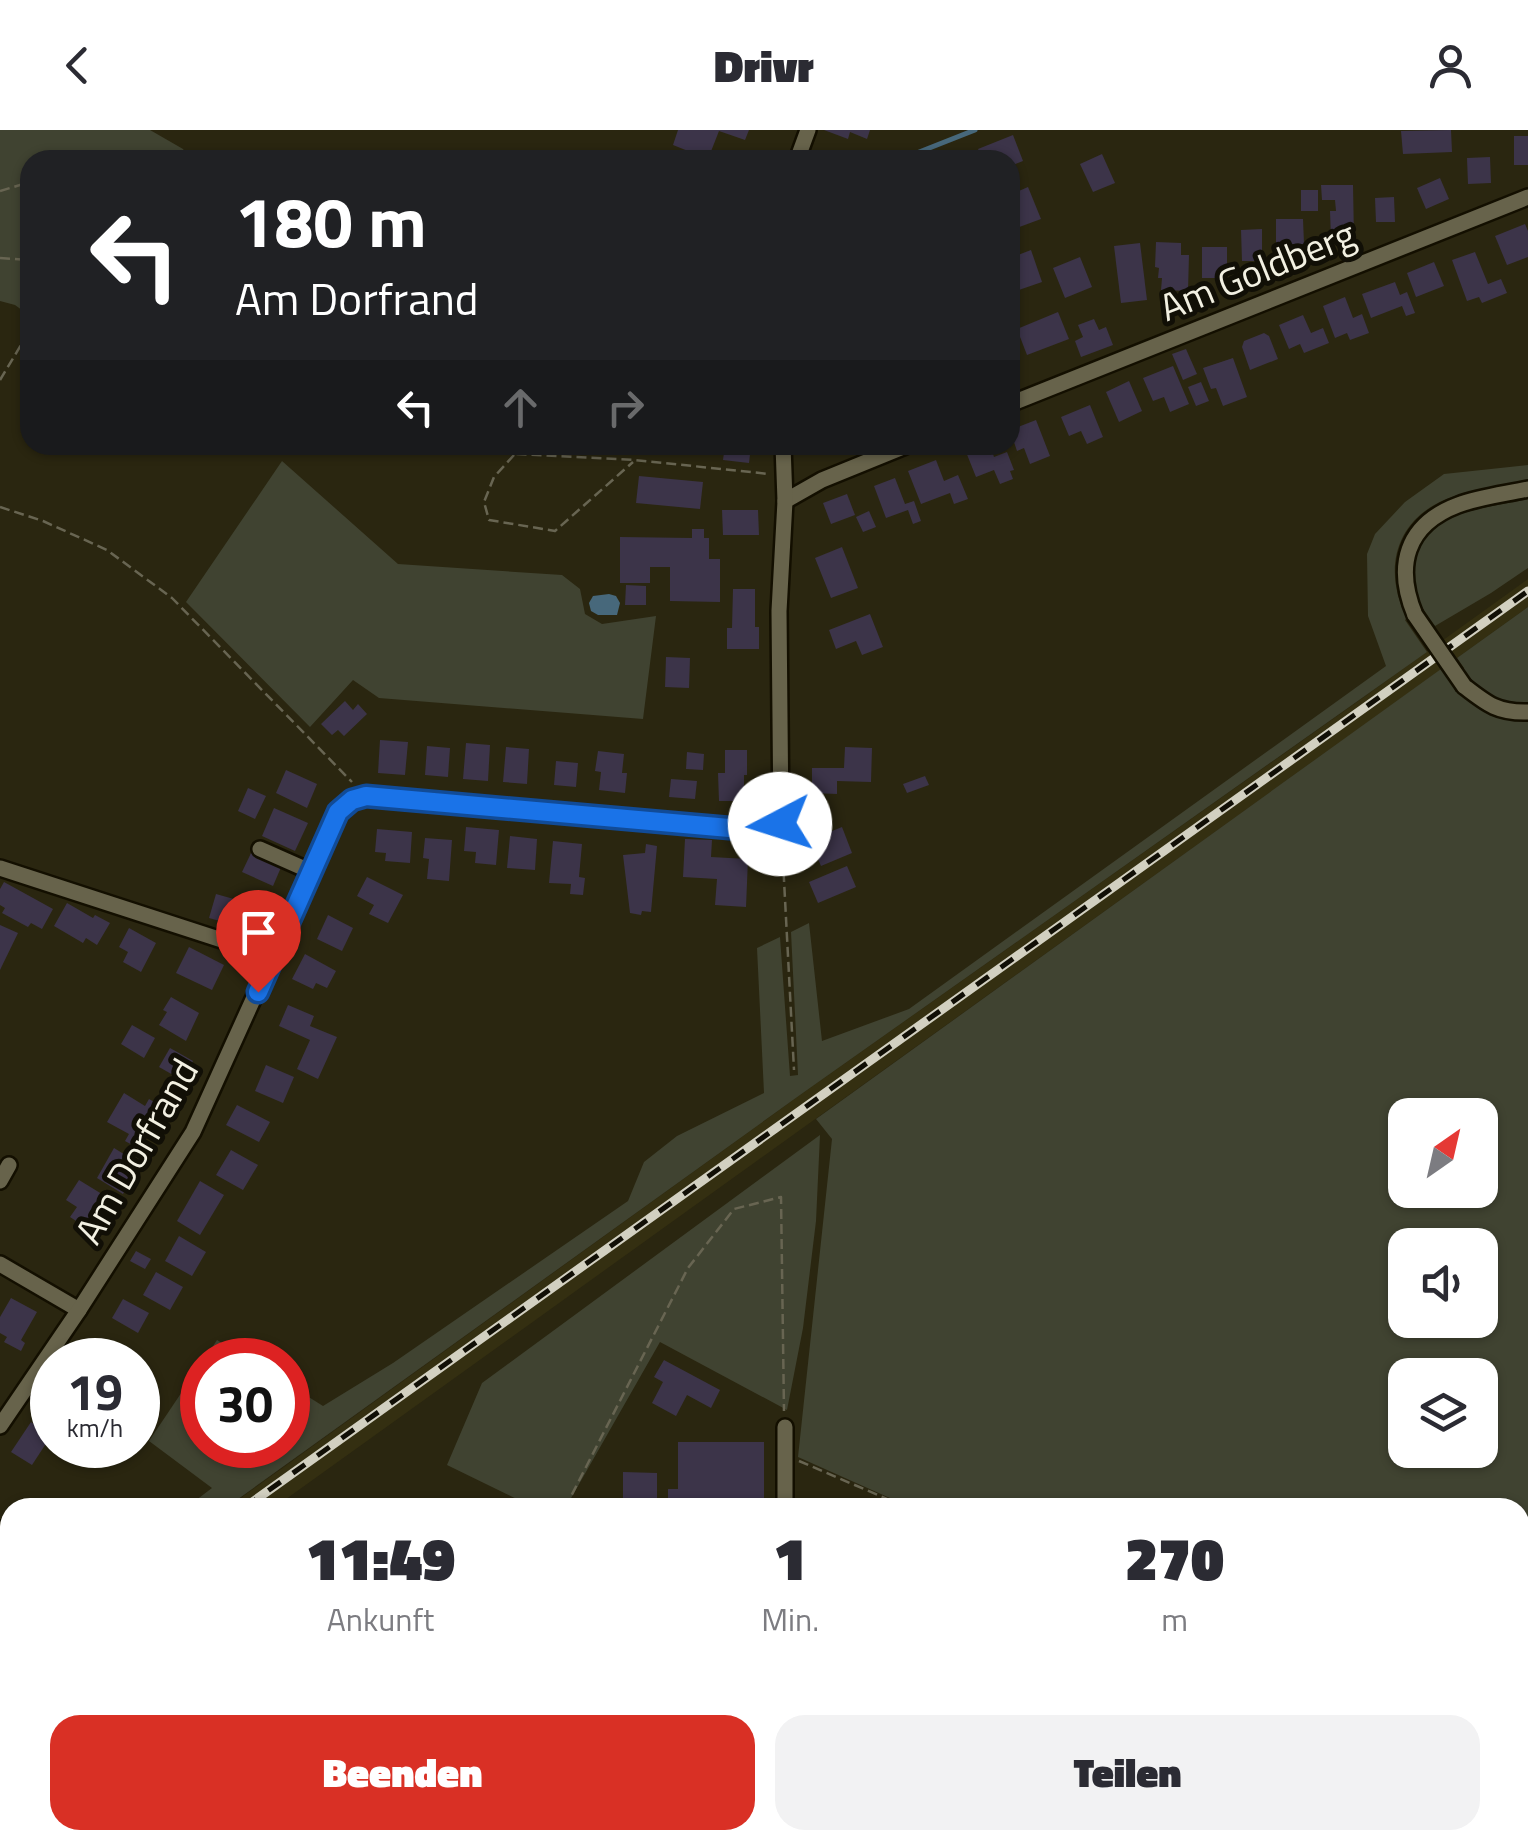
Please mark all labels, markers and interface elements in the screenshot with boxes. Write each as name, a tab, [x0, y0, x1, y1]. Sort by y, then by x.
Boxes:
text: Drivr	[714, 31, 814, 99]
icon: back	[50, 38, 105, 93]
icon: person	[1423, 38, 1478, 93]
text: 180 m	[235, 168, 427, 274]
icon: left	[70, 190, 200, 320]
street label: Am Goldberg	[1150, 204, 1364, 336]
text: Am Dorfrand	[235, 264, 479, 332]
icon: left	[388, 380, 443, 435]
icon: ahead	[493, 380, 548, 435]
icon: right	[598, 380, 653, 435]
position arrow	[728, 772, 832, 876]
pin	[216, 890, 301, 993]
icon: arrive	[231, 905, 286, 960]
street label: Am Dorfrand	[59, 1047, 213, 1255]
north arrow	[1388, 1098, 1498, 1208]
map controls	[1388, 1098, 1498, 1468]
button: sound	[1388, 1228, 1498, 1338]
speed limit sign: 30	[180, 1338, 310, 1468]
text: 19	[67, 1353, 123, 1429]
button: layers	[1388, 1358, 1498, 1468]
text: km/h	[67, 1409, 123, 1447]
text: 11:49	[306, 1512, 455, 1603]
text: 1	[774, 1512, 807, 1603]
text: 270	[1125, 1512, 1224, 1603]
text: Ankunft	[327, 1595, 434, 1643]
text: Min.	[761, 1595, 819, 1643]
text: m	[1161, 1595, 1188, 1643]
button: Beenden	[50, 1715, 755, 1830]
button: Teilen	[775, 1715, 1480, 1830]

